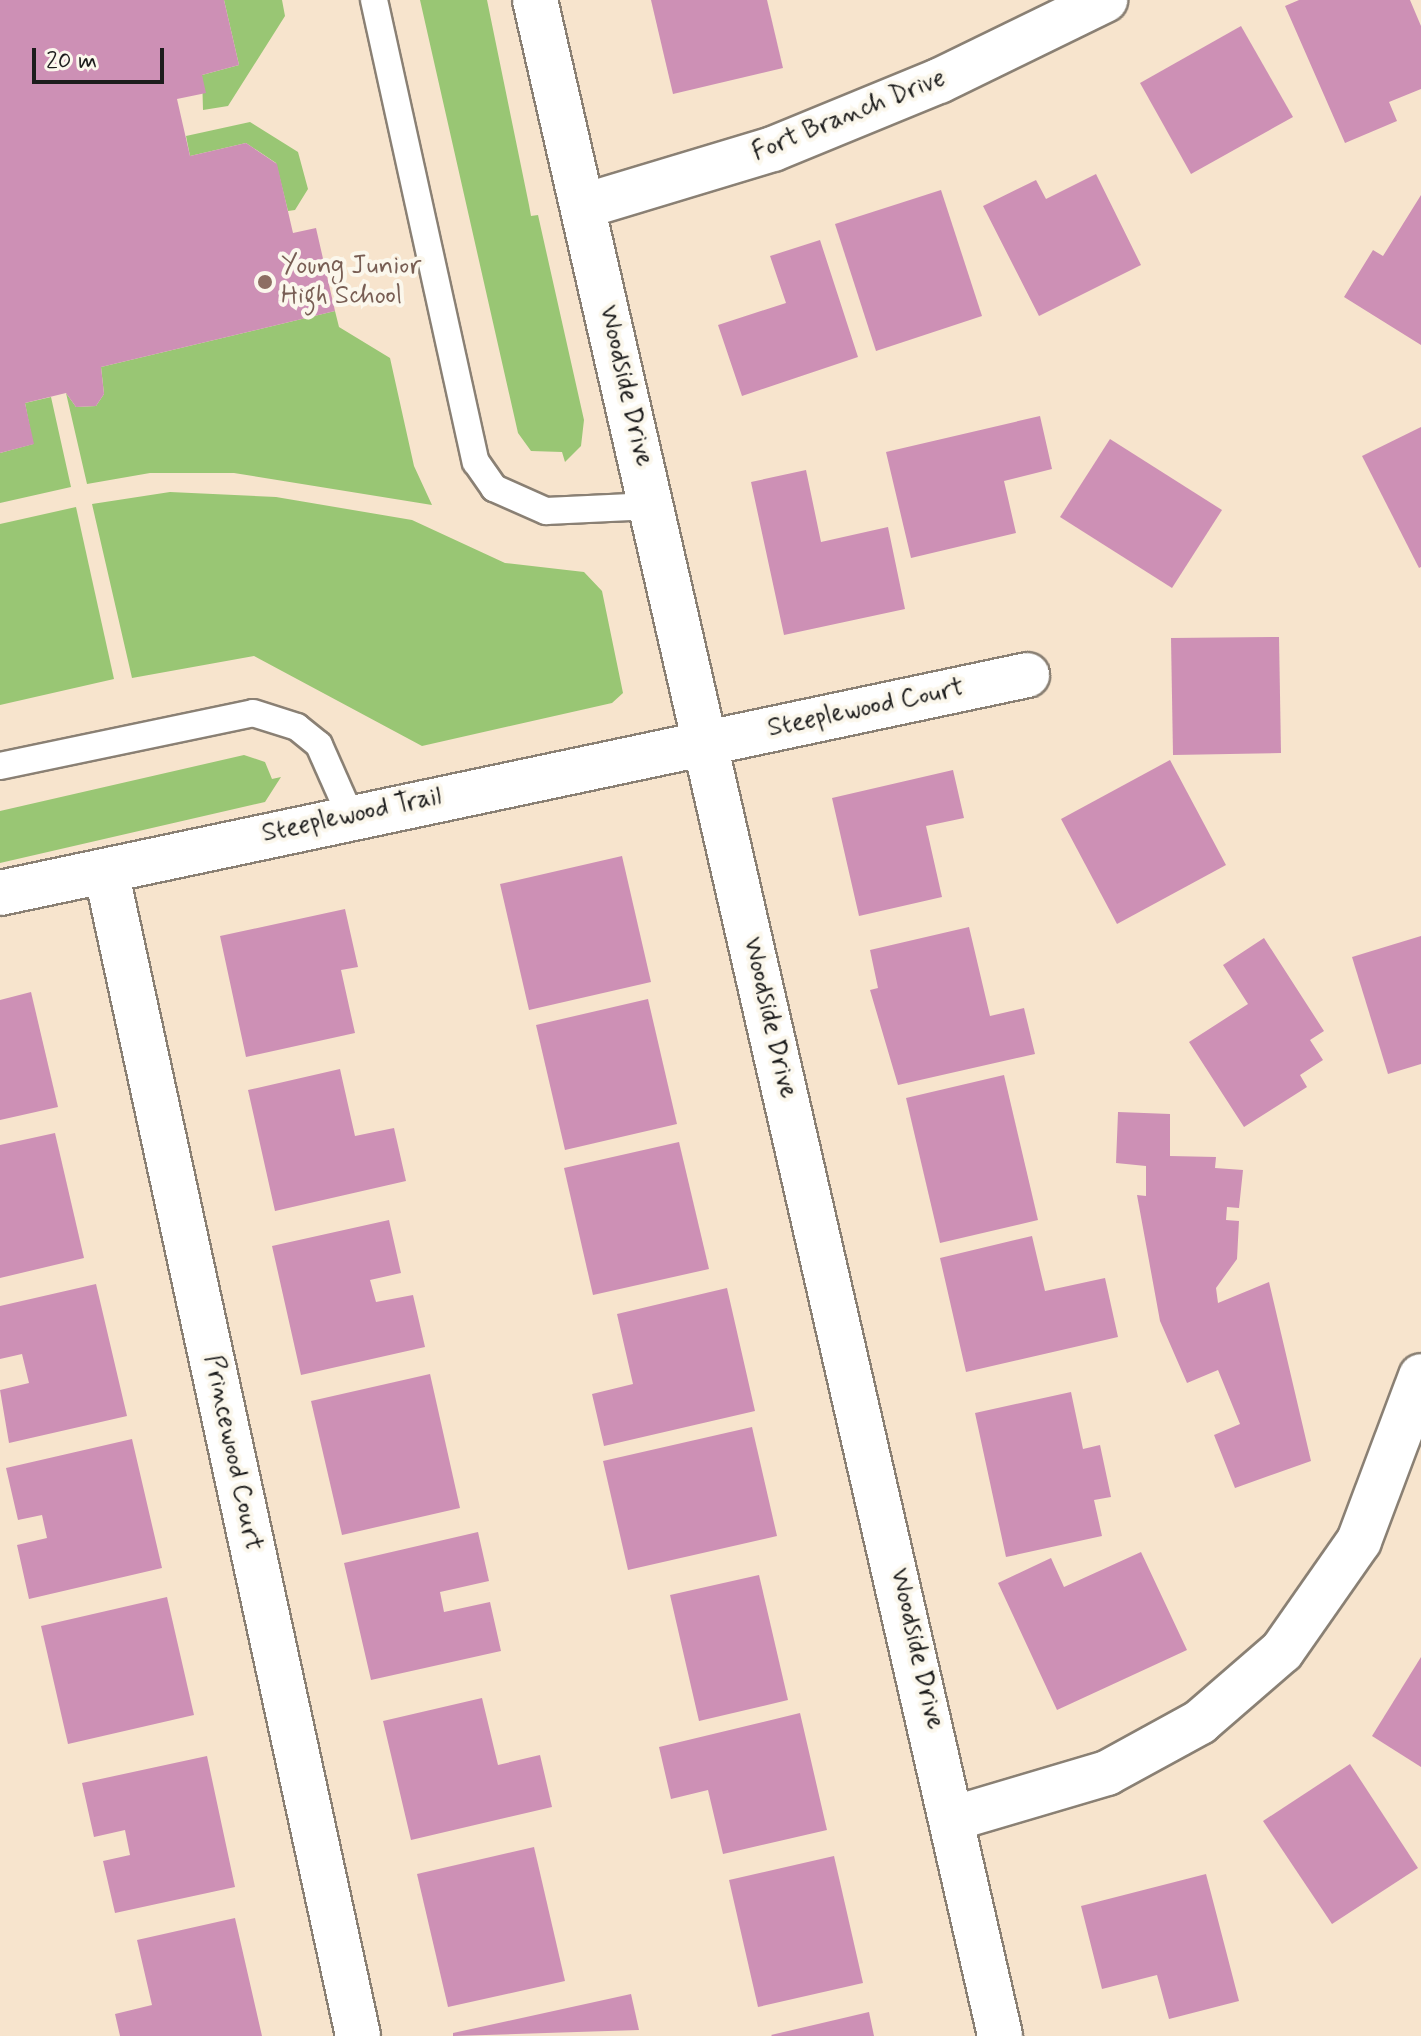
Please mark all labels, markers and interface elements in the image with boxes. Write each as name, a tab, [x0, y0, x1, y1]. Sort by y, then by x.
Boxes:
scale bar	[36, 32, 168, 82]
text: 20 m	[46, 46, 97, 77]
street label: Fort Branch Drive	[748, 63, 950, 169]
place label: Young Junior High School	[281, 251, 422, 312]
marker: Young Junior High School	[256, 273, 274, 291]
street label: Woodside Drive	[591, 303, 659, 469]
street label: Steeplewood Court	[766, 673, 966, 745]
street label: Steeplewood Trail	[259, 782, 445, 850]
street label: Woodside Drive	[735, 935, 803, 1101]
street label: Princewood Court	[197, 1355, 267, 1551]
street label: Woodside Drive	[882, 1566, 950, 1732]

